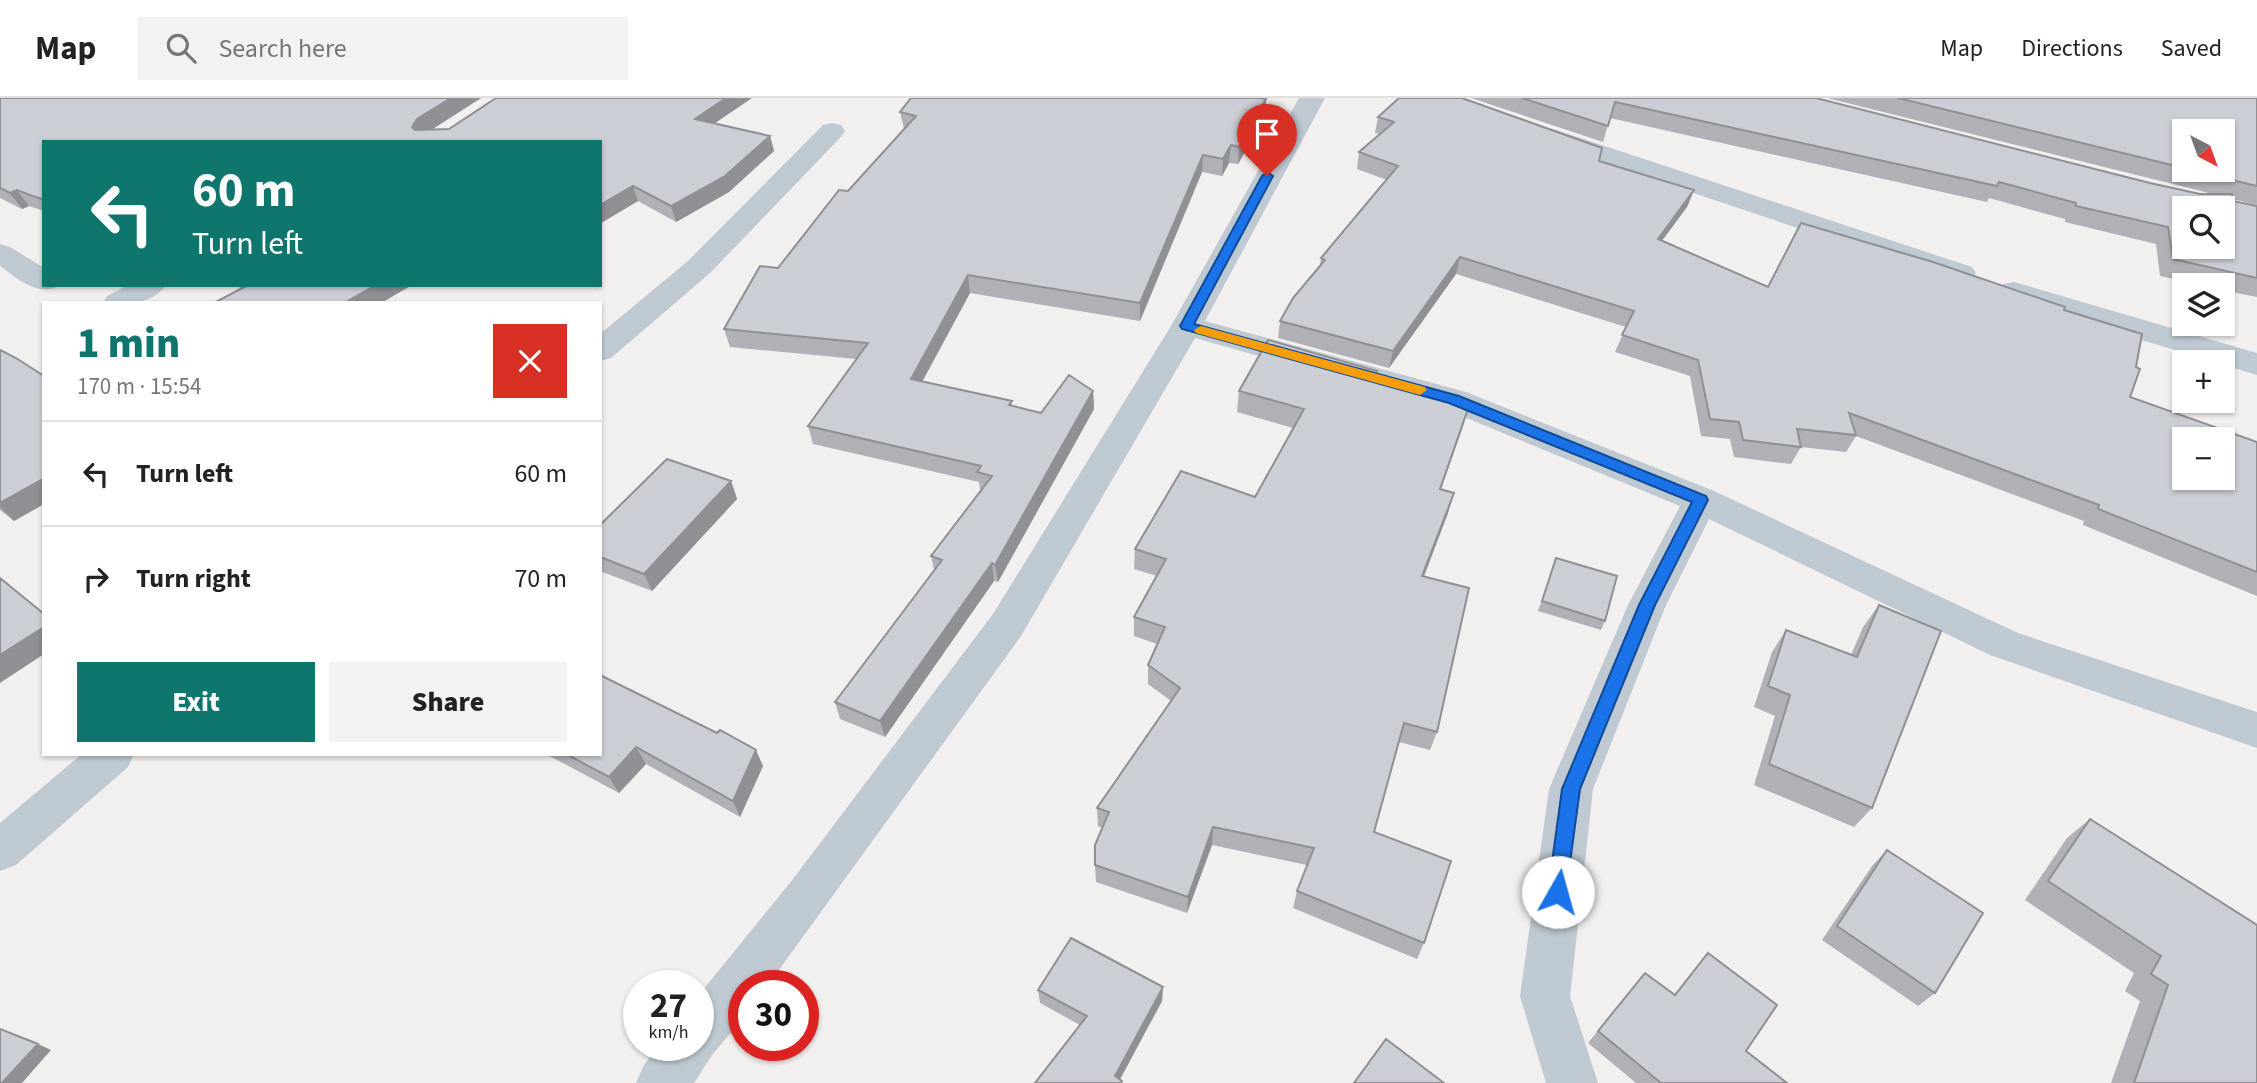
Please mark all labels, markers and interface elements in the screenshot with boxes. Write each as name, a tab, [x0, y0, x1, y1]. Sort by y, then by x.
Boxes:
search box	[138, 17, 628, 80]
text: Map	[35, 25, 96, 72]
icon: search	[162, 29, 200, 67]
text: Search here	[218, 30, 347, 67]
text: Map	[1940, 31, 1983, 66]
text: Directions	[2021, 31, 2123, 66]
text: Saved	[2161, 31, 2222, 66]
pin	[1237, 104, 1297, 176]
icon: arrive	[1248, 115, 1286, 153]
north arrow	[2172, 119, 2235, 182]
map controls	[2172, 119, 2235, 490]
text: 60 m	[192, 156, 296, 226]
icon: left	[77, 168, 168, 259]
button: search	[2172, 196, 2235, 259]
text: Turn left	[192, 221, 303, 267]
button: layers	[2172, 273, 2235, 336]
text: 1 min	[77, 314, 180, 374]
button: close	[493, 324, 567, 398]
button: +	[2172, 350, 2235, 413]
text: 170 m · 15:54	[77, 370, 201, 403]
button: −	[2172, 427, 2235, 490]
icon: left	[77, 455, 115, 493]
text: Turn left	[136, 455, 233, 492]
text: 60 m	[514, 455, 567, 492]
icon: right	[77, 560, 115, 598]
text: Turn right	[136, 560, 251, 597]
text: 70 m	[514, 560, 567, 597]
button: Exit	[77, 662, 315, 742]
button: Share	[329, 662, 567, 742]
position arrow	[1521, 855, 1595, 929]
speed limit sign: 30	[728, 970, 819, 1061]
text: 27	[650, 981, 687, 1031]
text: km/h	[649, 1020, 688, 1045]

